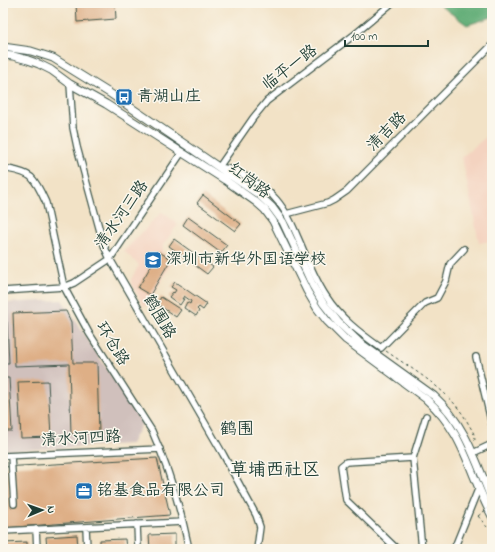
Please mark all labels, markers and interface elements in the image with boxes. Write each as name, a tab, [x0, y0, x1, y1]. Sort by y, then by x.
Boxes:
scale bar	[345, 22, 428, 48]
text: 100 m	[351, 28, 378, 46]
street label: 临平一路	[257, 39, 323, 97]
place label: 青湖山庄	[137, 85, 201, 109]
bus stop icon: 青湖山庄	[114, 87, 134, 107]
street label: 清吉路	[362, 107, 412, 157]
street label: 红岗路	[223, 157, 275, 205]
street label: 清水河三路	[89, 175, 155, 255]
place label: 深圳市新华外国语学校	[166, 248, 326, 272]
school or university icon: 深圳市新华外国语学校	[143, 250, 163, 270]
street label: 鹤围路	[137, 290, 181, 344]
street label: 环仓路	[89, 317, 135, 371]
district label: 鹤围	[220, 417, 254, 442]
street label: 清水河四路	[40, 425, 122, 453]
district label: 草埔西社区	[230, 458, 320, 484]
place label: 铭基食品有限公司	[97, 479, 225, 503]
office icon: 铭基食品有限公司	[74, 481, 94, 501]
north arrow	[22, 490, 62, 530]
text: N	[43, 506, 59, 514]

